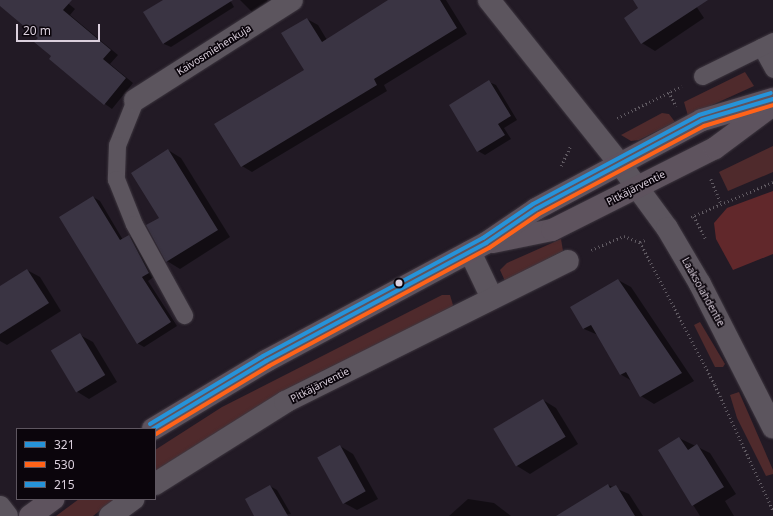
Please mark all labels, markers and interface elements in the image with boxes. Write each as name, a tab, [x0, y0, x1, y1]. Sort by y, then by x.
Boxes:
scale bar	[18, 16, 102, 42]
text: 20 m	[23, 22, 51, 39]
street label: Kaivosmiehenkuja	[175, 22, 253, 78]
street label: Pitkäjärventie	[605, 168, 667, 208]
street label: Laaksolahdentie	[679, 256, 727, 328]
unlabelled marker	[394, 278, 404, 288]
street label: Pitkäjärventie	[289, 365, 351, 405]
legend	[16, 428, 156, 500]
text: 321	[54, 436, 75, 453]
text: 530	[54, 456, 75, 473]
text: 215	[54, 476, 75, 493]

